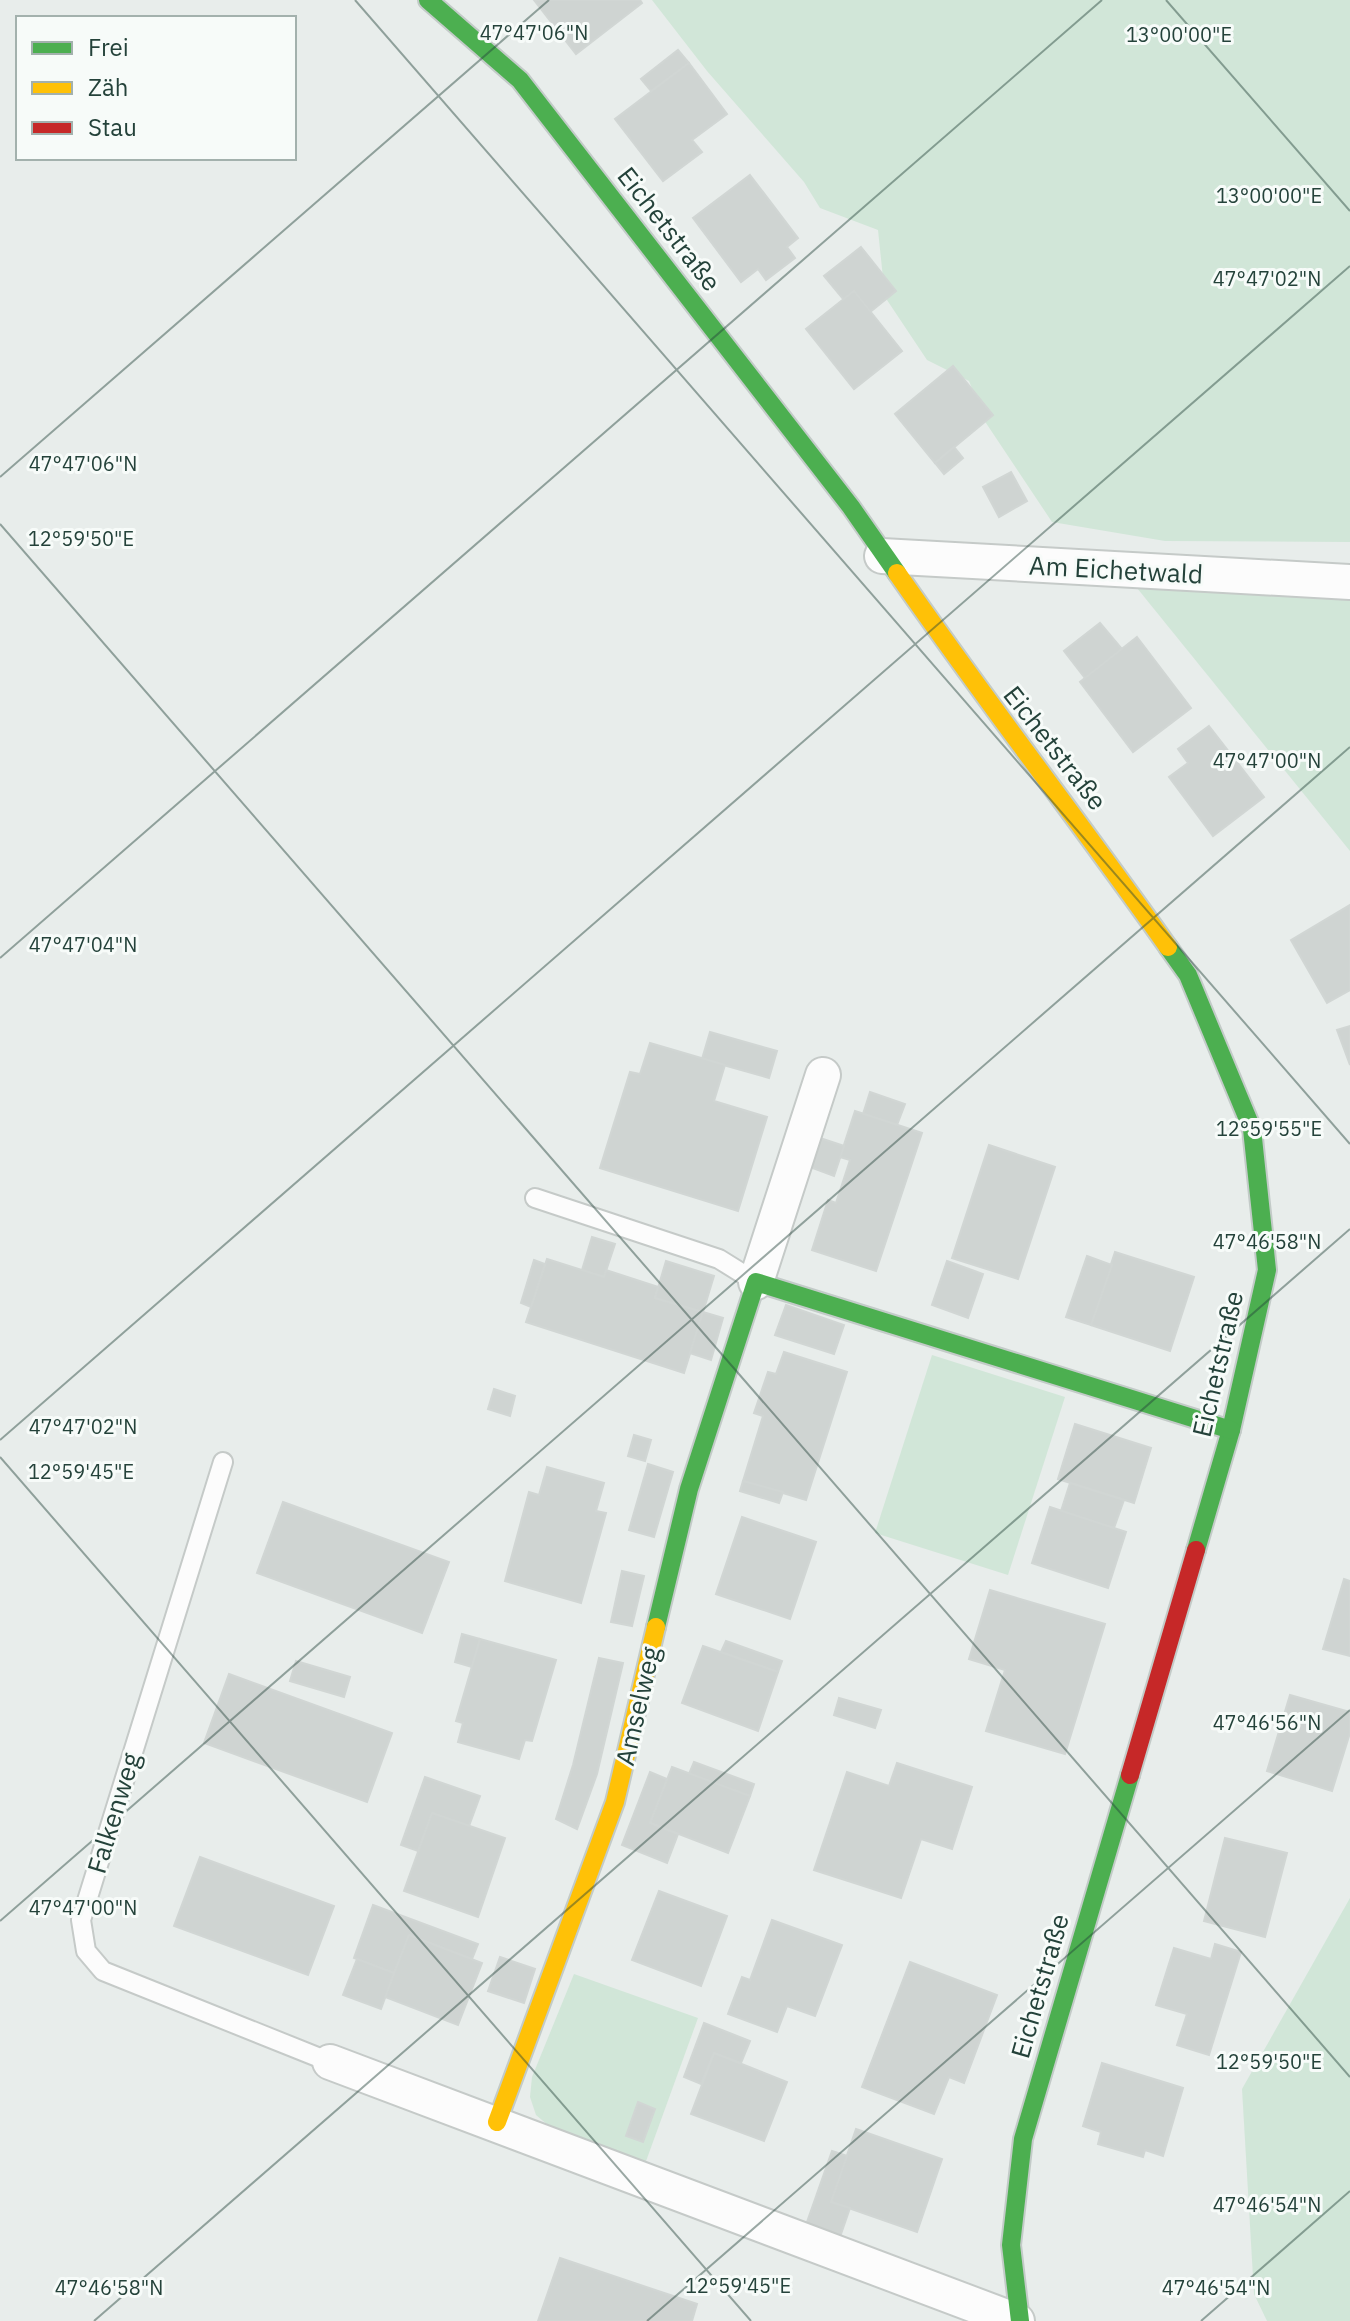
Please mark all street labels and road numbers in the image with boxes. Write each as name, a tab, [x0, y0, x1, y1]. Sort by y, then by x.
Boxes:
street label: Eichetstraße	[611, 159, 729, 297]
street label: Am Eichetwald	[1028, 547, 1204, 591]
street label: Eichetstraße	[997, 678, 1115, 816]
street label: Eichetstraße	[1184, 1287, 1250, 1440]
street label: Amselweg	[607, 1643, 667, 1769]
street label: Falkenweg	[79, 1748, 148, 1877]
street label: Eichetstraße	[1002, 1910, 1076, 2062]

